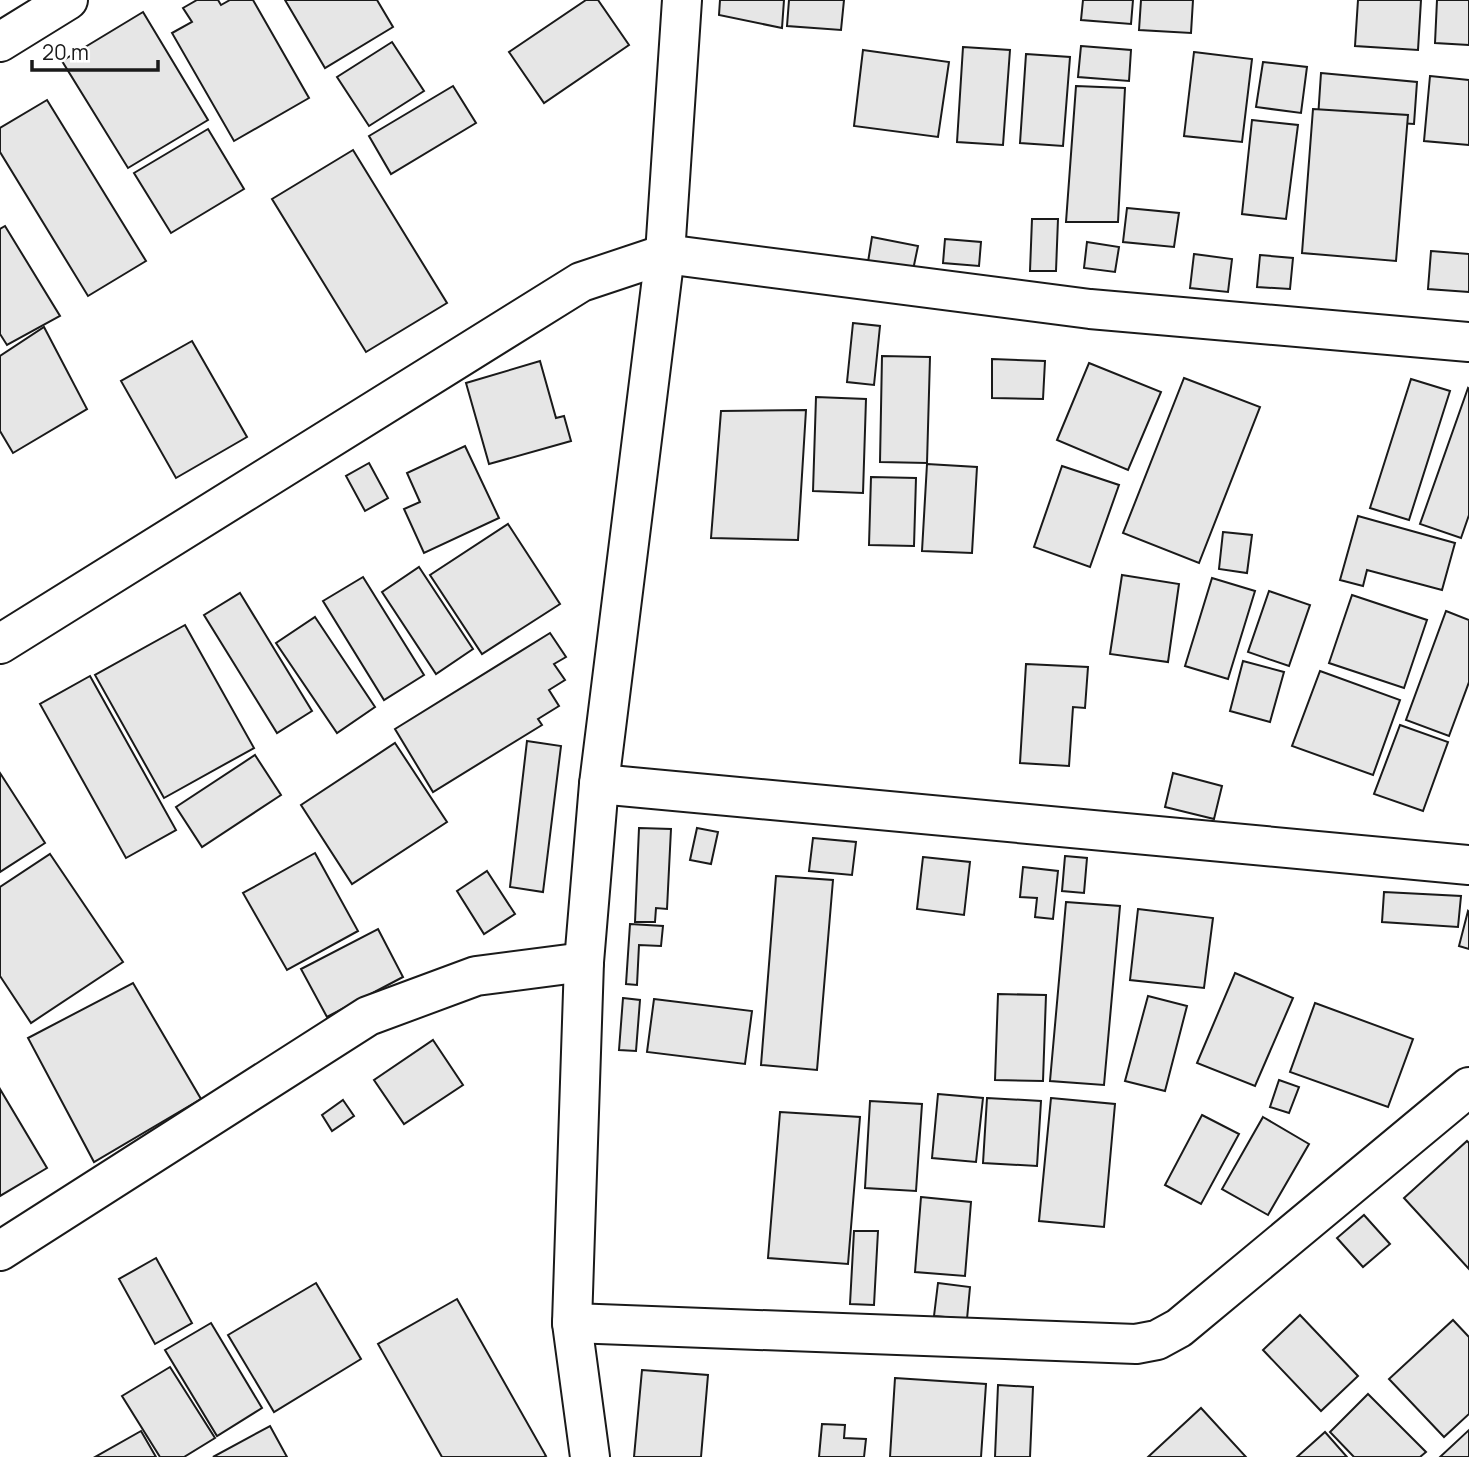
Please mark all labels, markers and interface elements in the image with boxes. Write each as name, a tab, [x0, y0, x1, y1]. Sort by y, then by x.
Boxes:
scale bar	[32, 28, 158, 72]
text: 20 m	[42, 38, 89, 66]

